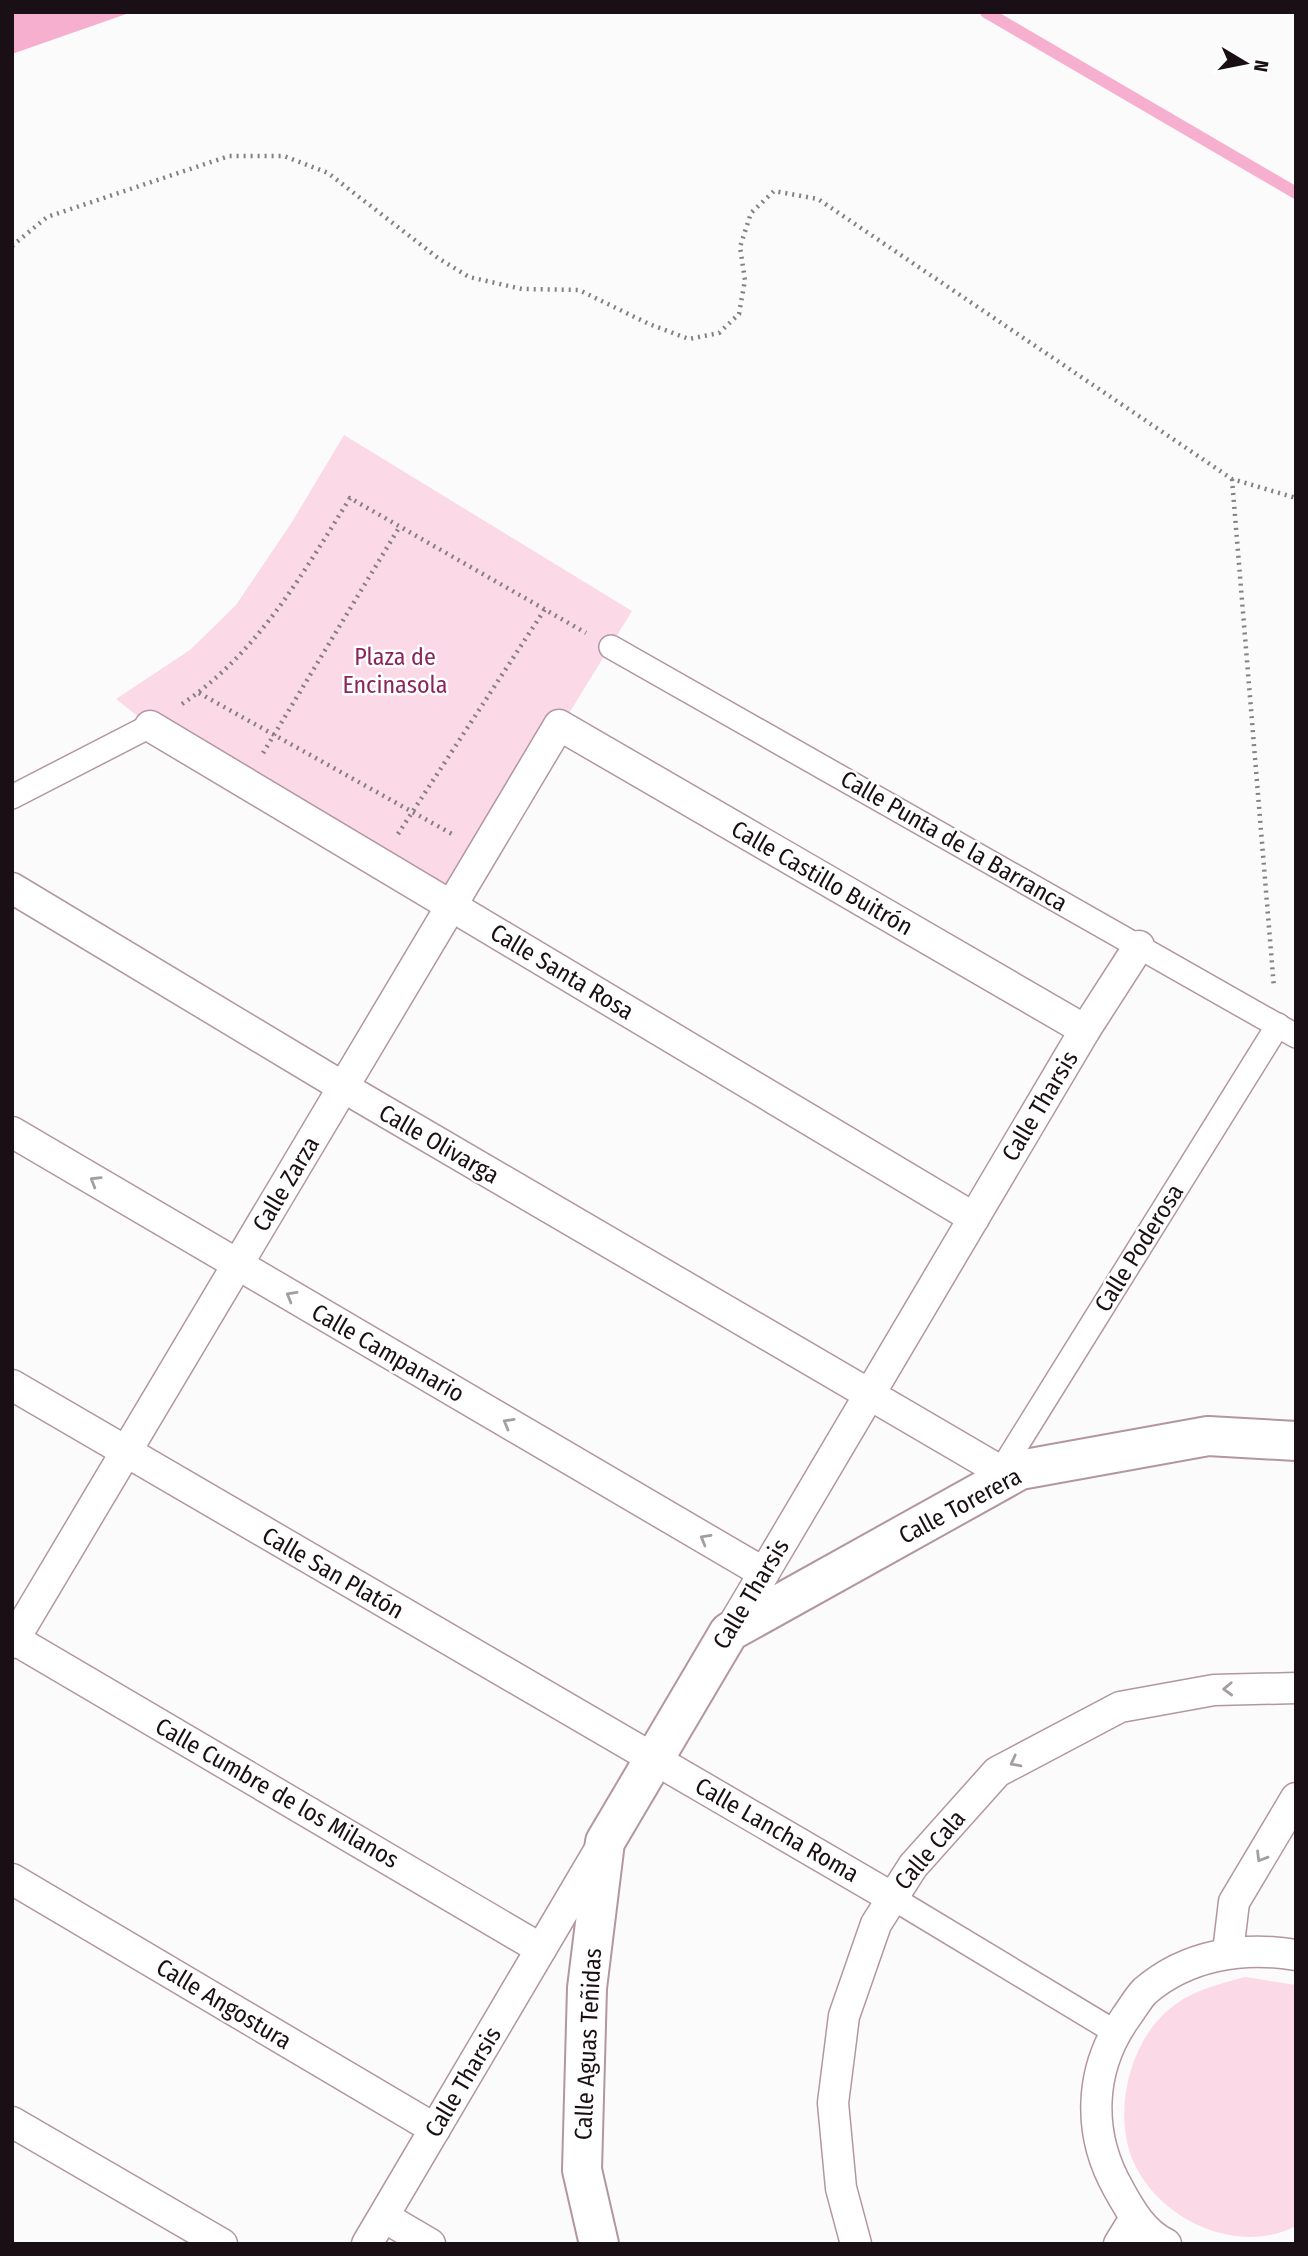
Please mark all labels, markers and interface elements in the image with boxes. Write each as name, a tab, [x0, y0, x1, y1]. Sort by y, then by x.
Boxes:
north arrow	[1210, 28, 1280, 98]
text: N	[1249, 58, 1274, 73]
park label: Plaza de Encinasola	[342, 643, 448, 699]
street label: Calle Punta de la Barranca	[836, 765, 1072, 917]
street label: Calle Castillo Buitrón	[726, 815, 918, 941]
street label: Calle Santa Rosa	[485, 918, 639, 1026]
street label: Calle Tharsis	[996, 1046, 1084, 1166]
street label: Calle Olivarga	[374, 1098, 504, 1190]
street label: Calle Zarza	[247, 1132, 325, 1236]
one-way arrow	[90, 1176, 103, 1189]
street label: Calle Poderosa	[1089, 1179, 1189, 1317]
one-way arrow	[286, 1291, 299, 1304]
street label: Calle Campanario	[307, 1298, 469, 1408]
one-way arrow	[503, 1419, 516, 1432]
street label: Calle Torerera	[894, 1462, 1026, 1550]
street label: Calle San Platón	[257, 1521, 409, 1625]
one-way arrow	[699, 1534, 712, 1547]
street label: Calle Tharsis	[707, 1534, 795, 1654]
one-way arrow	[1222, 1682, 1233, 1697]
street label: Calle Cumbre de los Milanos	[150, 1712, 404, 1874]
one-way arrow	[1010, 1754, 1023, 1767]
street label: Calle Lancha Roma	[690, 1772, 864, 1888]
street label: Calle Cala	[889, 1805, 971, 1895]
one-way arrow	[1256, 1849, 1269, 1862]
street label: Calle Aguas Teñidas	[569, 1947, 607, 2141]
street label: Calle Angostura	[151, 1953, 297, 2055]
street label: Calle Tharsis	[419, 2022, 507, 2142]

